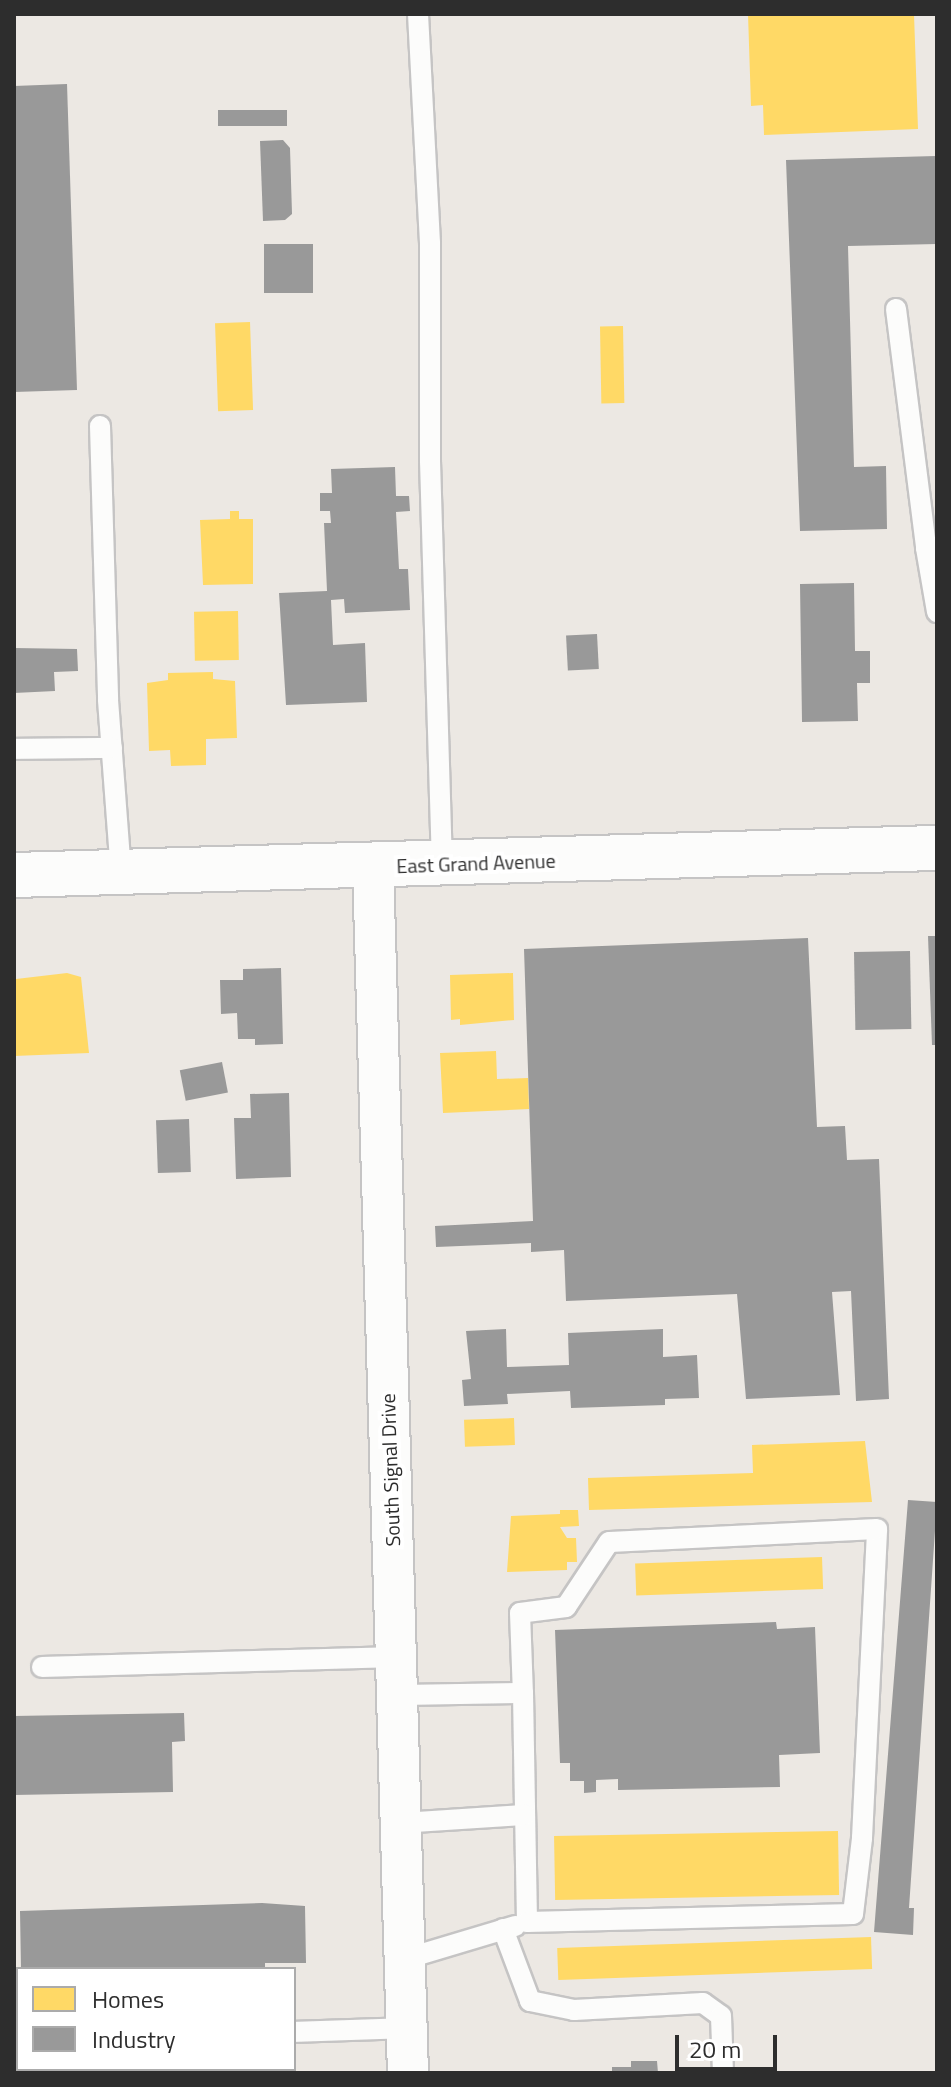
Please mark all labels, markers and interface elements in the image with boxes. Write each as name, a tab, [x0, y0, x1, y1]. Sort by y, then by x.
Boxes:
street label: East Grand Avenue	[396, 848, 556, 878]
street label: South Signal Drive	[375, 1393, 405, 1547]
legend	[16, 1967, 296, 2071]
text: Homes	[92, 1981, 164, 2017]
scale bar	[679, 2019, 781, 2069]
text: Industry	[92, 2021, 176, 2057]
text: 20 m	[689, 2031, 741, 2067]

